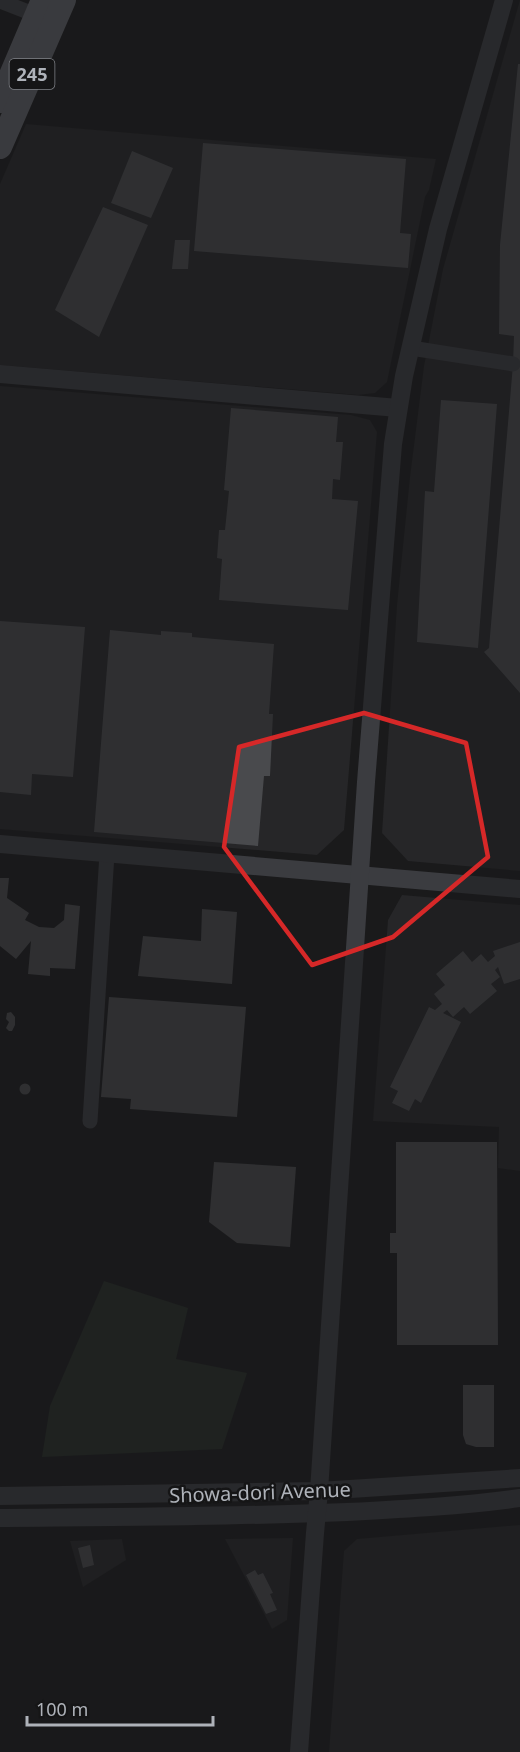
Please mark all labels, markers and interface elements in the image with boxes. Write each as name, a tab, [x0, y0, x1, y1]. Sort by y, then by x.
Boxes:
road number: 245	[9, 59, 54, 89]
street label: Showa-dori Avenue	[169, 1475, 351, 1509]
scale bar	[27, 1689, 213, 1727]
text: 100 m	[36, 1697, 88, 1721]

